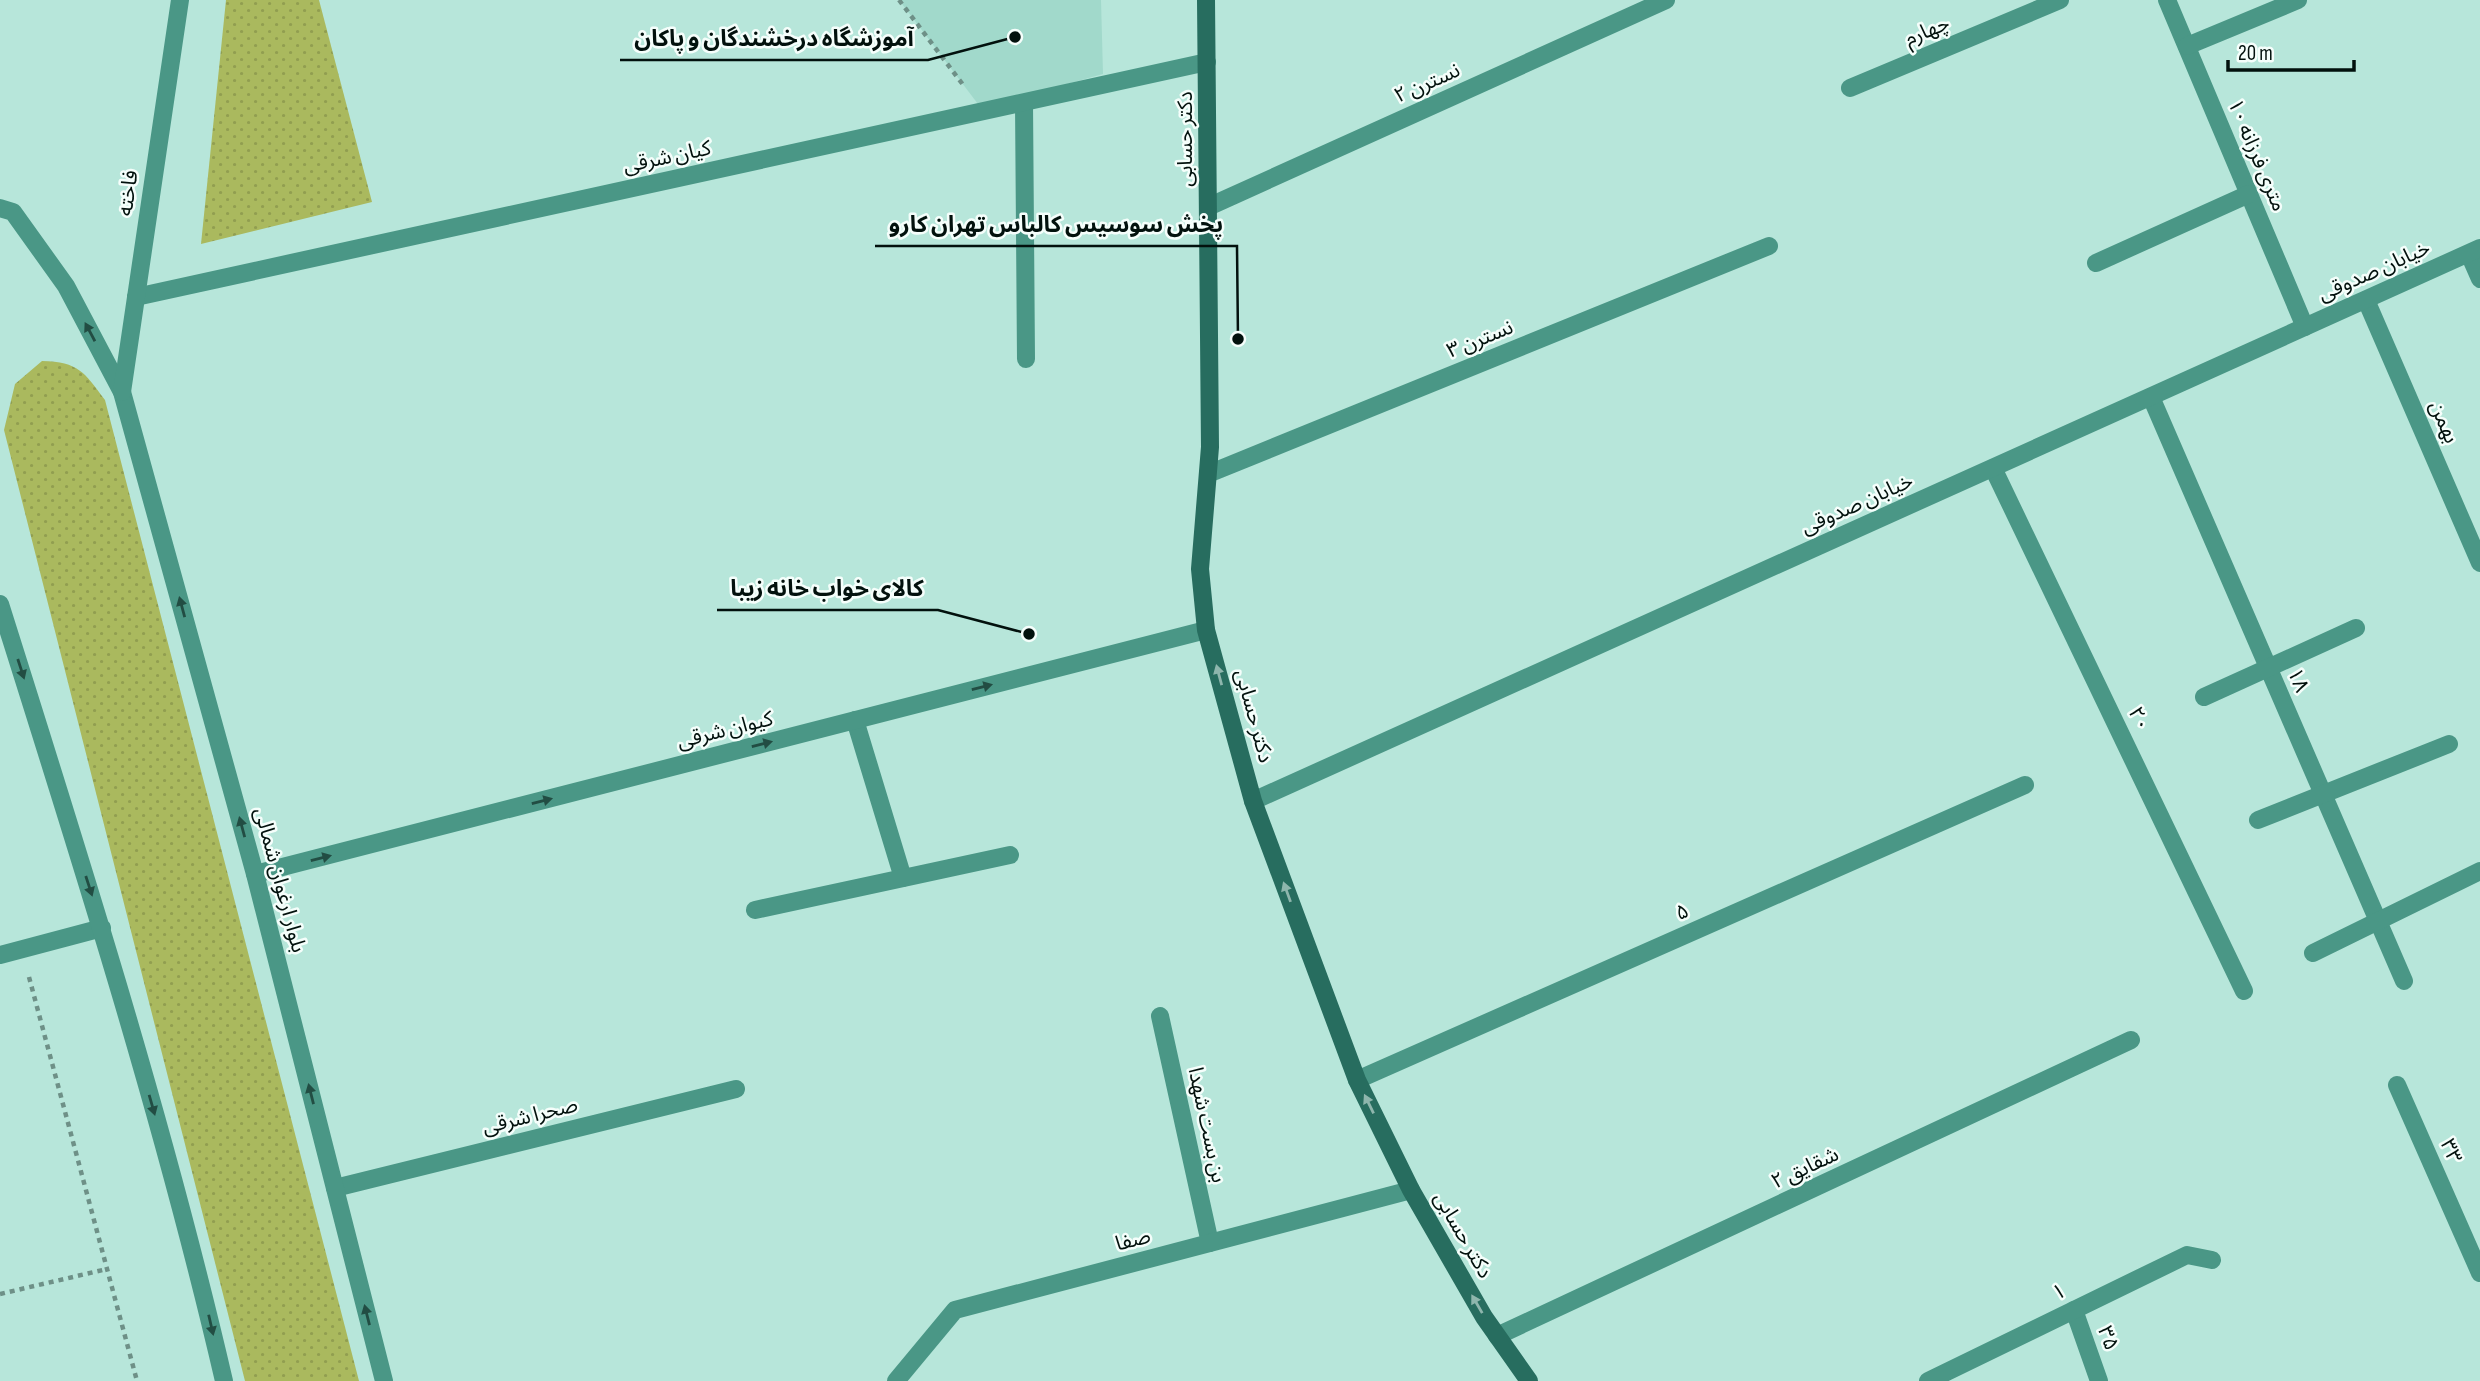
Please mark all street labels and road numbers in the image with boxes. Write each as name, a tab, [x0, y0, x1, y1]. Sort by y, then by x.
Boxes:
street label: چهارم	[1901, 10, 1954, 54]
street label: نسترن ۲	[1390, 57, 1464, 109]
street label: دکتر حسابی	[1173, 91, 1198, 187]
street label: ۱۰ متری فرزانه	[2222, 95, 2292, 215]
street label: کیان شرقی	[621, 135, 714, 179]
street label: فاخته	[112, 169, 144, 217]
street label: خیابان صدوقی	[2314, 235, 2434, 307]
street label: نسترن ۳	[1443, 314, 1517, 364]
street label: بهمن	[2424, 397, 2464, 447]
street label: خیابان صدوقی	[1797, 468, 1917, 540]
street label: ۱۸	[2282, 664, 2314, 696]
street label: دکتر حسابی	[1230, 667, 1278, 765]
street label: ۲۰	[2122, 703, 2156, 735]
street label: کیوان شرقی	[674, 706, 776, 754]
street label: بلوار ارغوان شمالی	[249, 805, 311, 955]
street label: ۵	[1671, 898, 1693, 926]
street label: بن بست شهدا	[1183, 1065, 1231, 1185]
street label: صحرا شرقی	[480, 1092, 580, 1140]
street label: ۳۳	[2435, 1135, 2467, 1167]
street label: شقایق ۲	[1767, 1142, 1843, 1194]
street label: دکتر حسابی	[1428, 1187, 1498, 1283]
street label: صفا	[1113, 1223, 1153, 1257]
street label: ۱	[2048, 1278, 2070, 1306]
street label: ۳۵	[2092, 1322, 2124, 1354]

